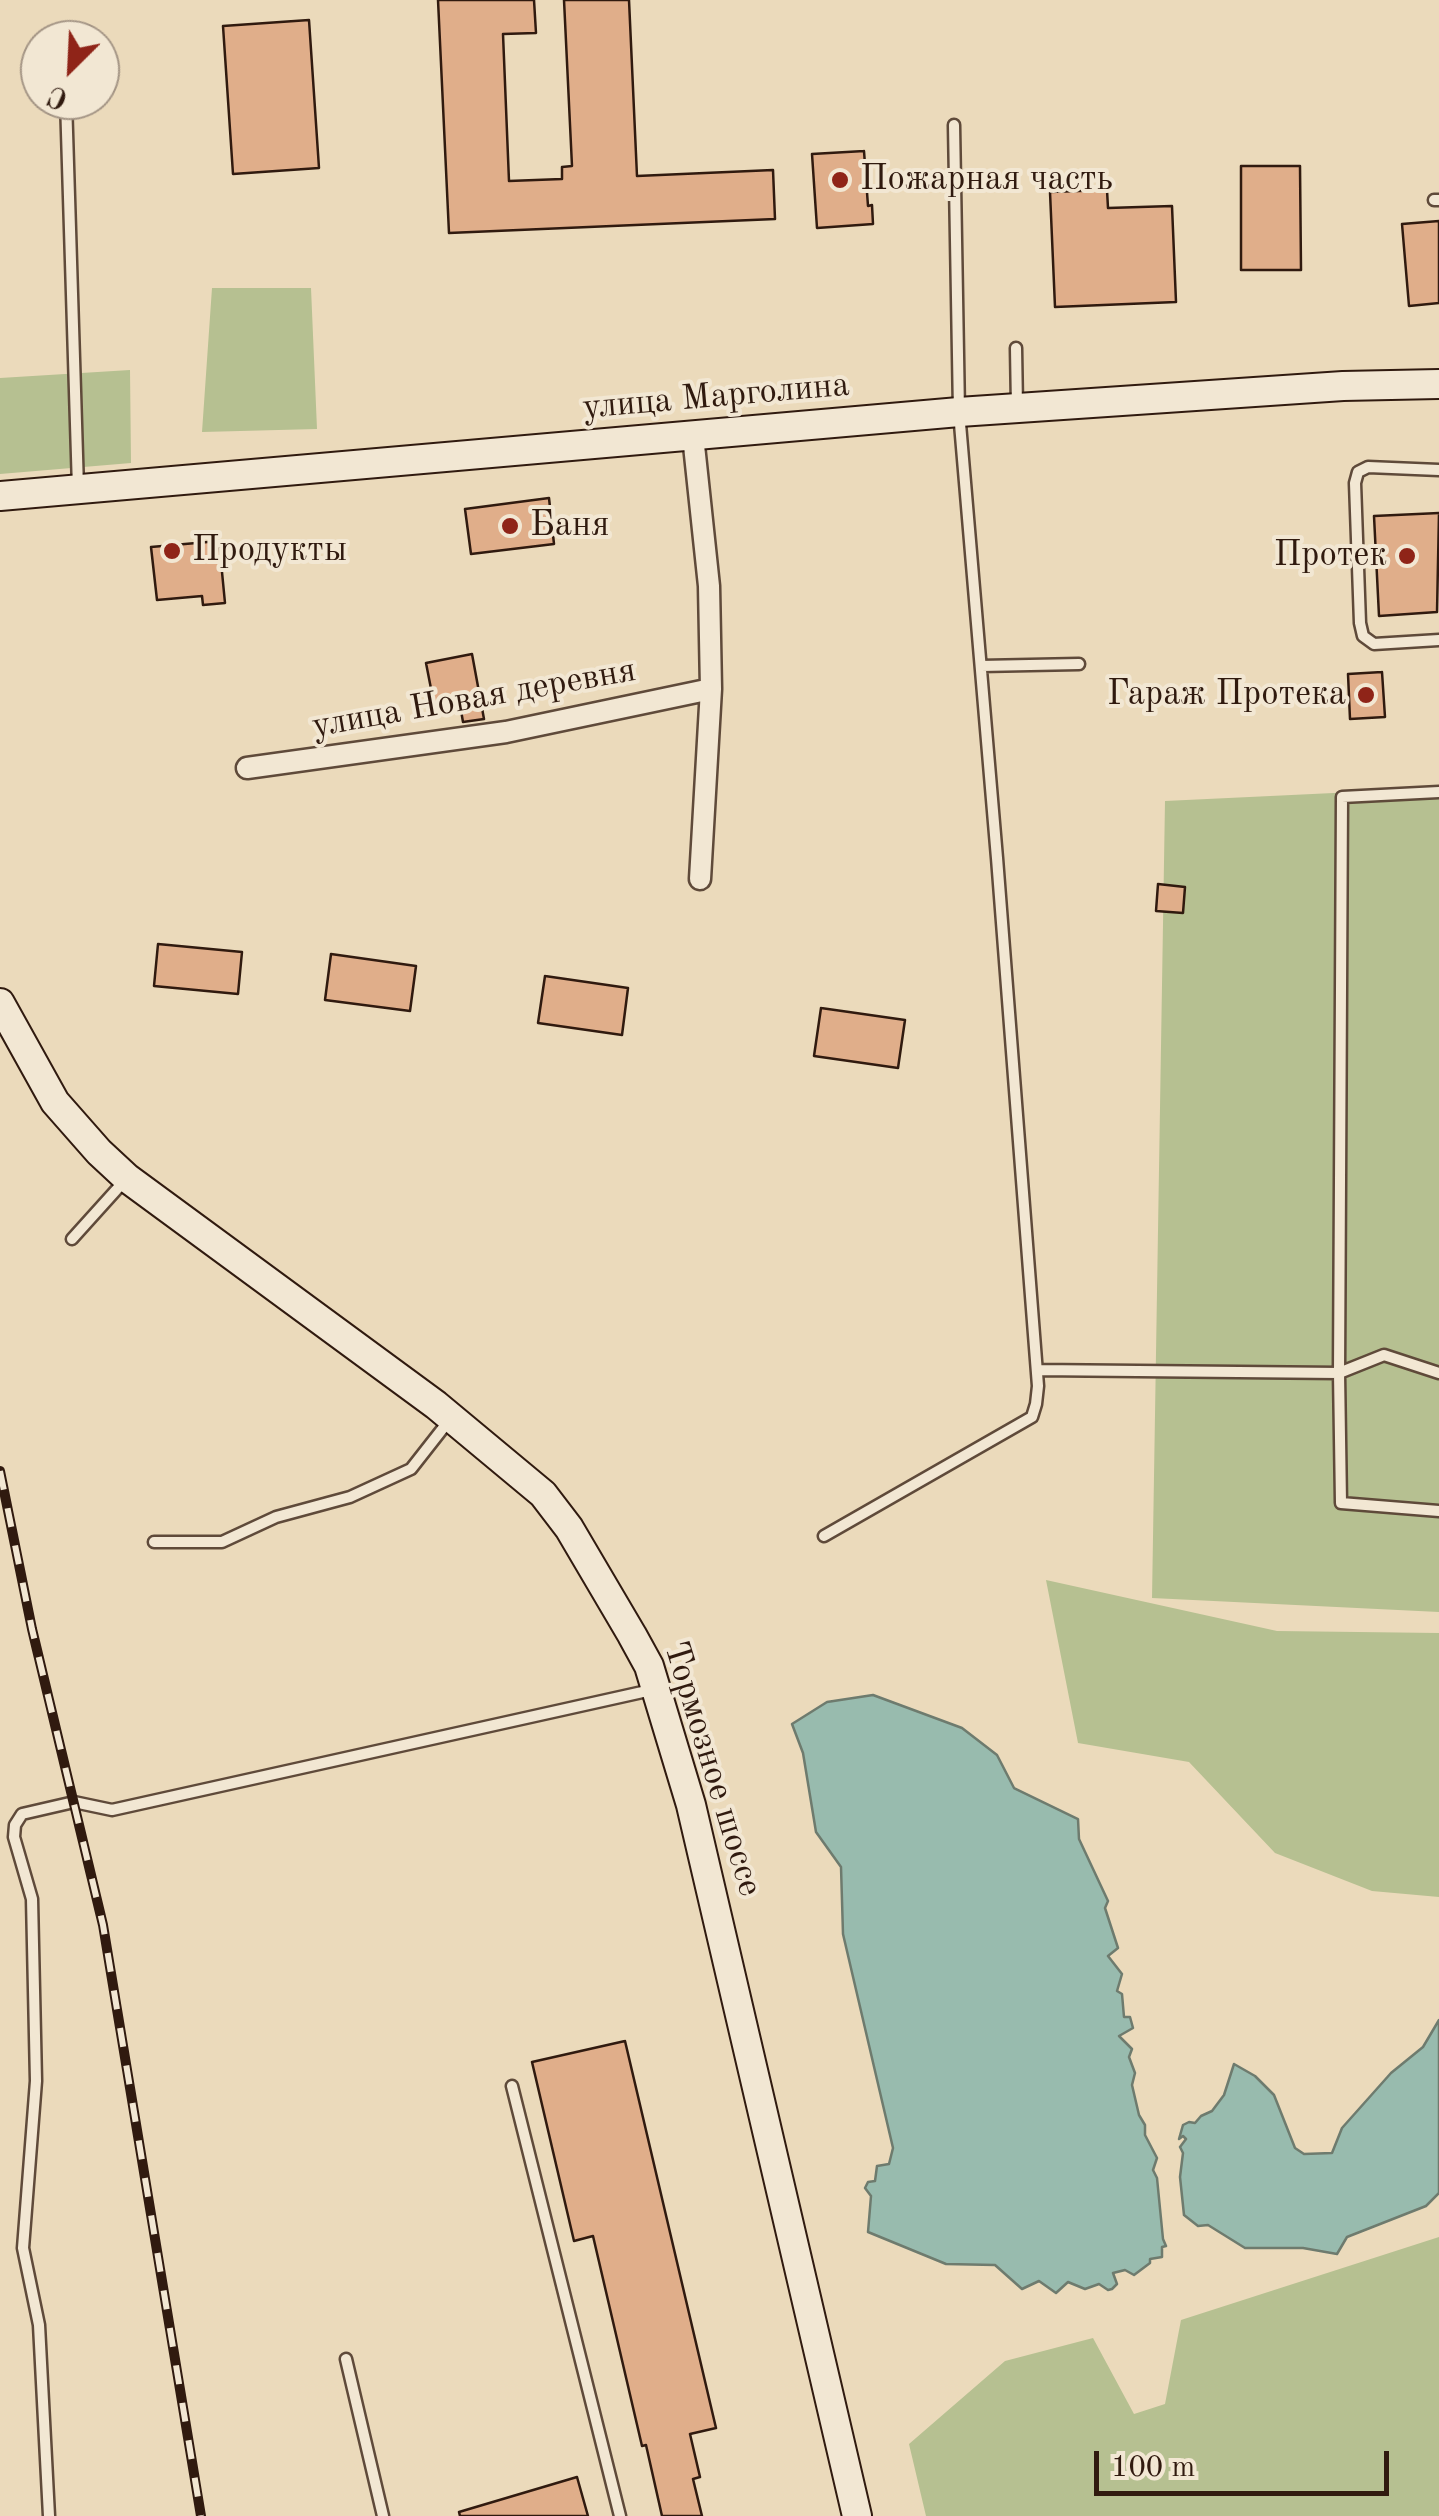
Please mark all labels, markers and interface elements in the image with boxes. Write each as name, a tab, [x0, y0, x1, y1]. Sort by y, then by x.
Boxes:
north arrow	[20, 20, 120, 120]
text: С	[44, 79, 73, 112]
place label: Пожарная часть	[860, 159, 1113, 201]
marker: Пожарная часть	[829, 169, 851, 191]
street label: улица Марголина	[581, 364, 851, 430]
place label: Баня	[530, 505, 609, 547]
marker: Баня	[499, 515, 521, 537]
place label: Продукты	[192, 530, 347, 572]
place label: Протек	[1274, 535, 1387, 577]
marker: Продукты	[161, 540, 183, 562]
marker: Протек	[1396, 545, 1418, 567]
street label: улица Новая деревня	[309, 650, 639, 748]
place label: Гараж Протека	[1107, 674, 1346, 716]
marker: Гараж Протека	[1355, 684, 1377, 706]
street label: Тормозное шоссе	[653, 1637, 771, 1901]
scale bar	[1099, 2431, 1394, 2493]
text: 100 m	[1111, 2453, 1195, 2483]

